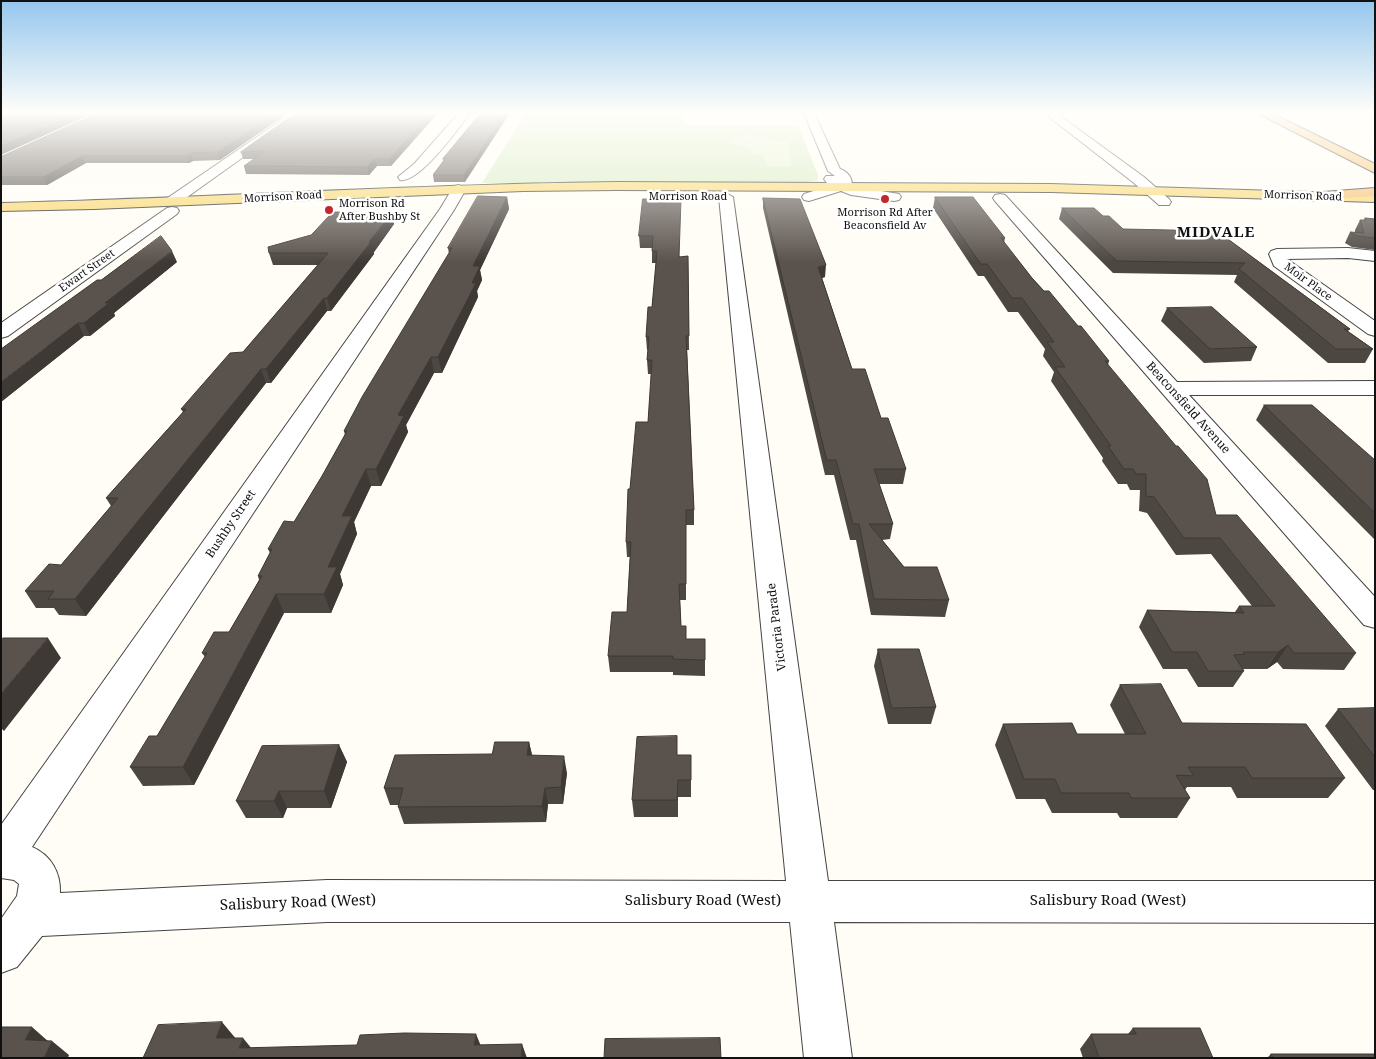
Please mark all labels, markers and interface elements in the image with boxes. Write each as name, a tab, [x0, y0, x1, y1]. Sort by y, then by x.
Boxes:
street label: Morrison Road	[244, 188, 322, 206]
street label: Morrison Road	[1264, 188, 1342, 204]
street label: Morrison Road	[649, 190, 727, 204]
marker: Morrison Rd After Beaconsfield Av	[879, 193, 891, 205]
place label: Morrison Rd After Bushby St	[339, 197, 420, 223]
marker: Morrison Rd After Bushby St	[323, 204, 335, 216]
place label: Morrison Rd After Beaconsfield Av	[837, 206, 933, 232]
district label: MIDVALE	[1176, 224, 1256, 242]
street label: Ewart Street	[57, 247, 117, 295]
street label: Moir Place	[1282, 260, 1334, 304]
street label: Beaconsfield Avenue	[1143, 359, 1233, 457]
street label: Bushby Street	[203, 487, 259, 561]
street label: Victoria Parade	[764, 582, 790, 672]
street label: Salisbury Road (West)	[220, 891, 376, 915]
street label: Salisbury Road (West)	[625, 892, 781, 910]
street label: Salisbury Road (West)	[1030, 892, 1186, 910]

